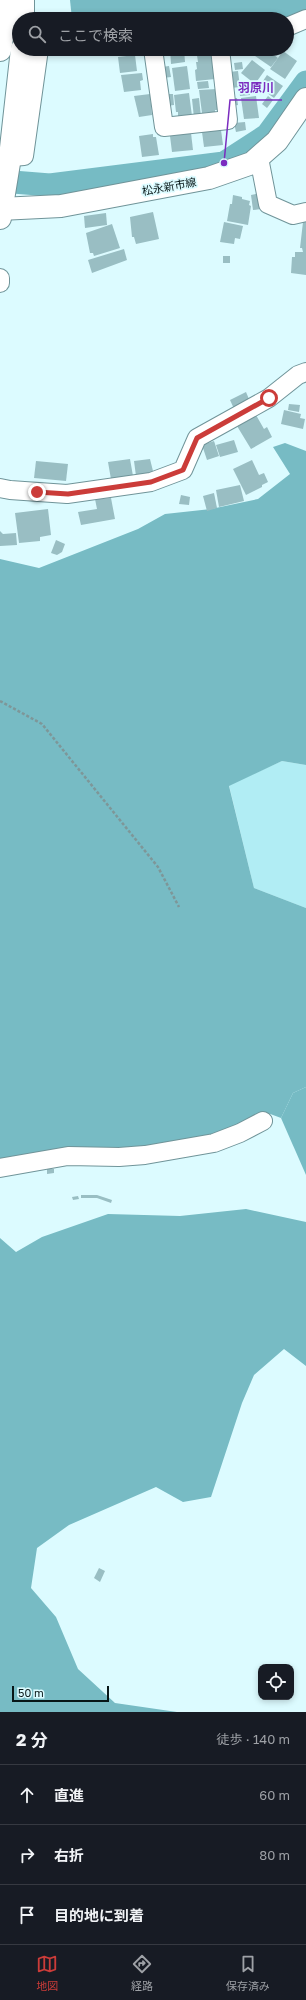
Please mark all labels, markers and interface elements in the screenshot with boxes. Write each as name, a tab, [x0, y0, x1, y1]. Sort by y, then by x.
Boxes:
search box	[12, 12, 294, 56]
icon: search	[26, 23, 48, 45]
text: ここで検索	[58, 26, 133, 44]
callout: 羽原川	[230, 76, 282, 100]
text: 羽原川	[238, 80, 274, 95]
street label: 松永新市線	[141, 175, 197, 197]
route start	[260, 389, 278, 407]
route end	[28, 483, 46, 501]
map controls	[258, 1664, 294, 1700]
button: locate	[258, 1664, 294, 1700]
scale bar	[12, 1684, 109, 1703]
text: 50 m	[18, 1686, 44, 1699]
text: 2 分	[16, 1729, 48, 1750]
text: 徒歩 · 140 m	[217, 1731, 290, 1747]
icon: ahead	[16, 1784, 38, 1806]
text: 直進	[54, 1786, 84, 1804]
text: 60 m	[259, 1787, 290, 1803]
icon: right	[16, 1844, 38, 1866]
text: 右折	[54, 1846, 84, 1864]
text: 80 m	[259, 1847, 290, 1863]
icon: arrive	[16, 1904, 38, 1926]
text: 目的地に到着	[54, 1906, 144, 1924]
tab: 地図	[36, 1953, 58, 1993]
tab: 経路	[131, 1953, 153, 1993]
tab: 保存済み	[226, 1953, 270, 1993]

